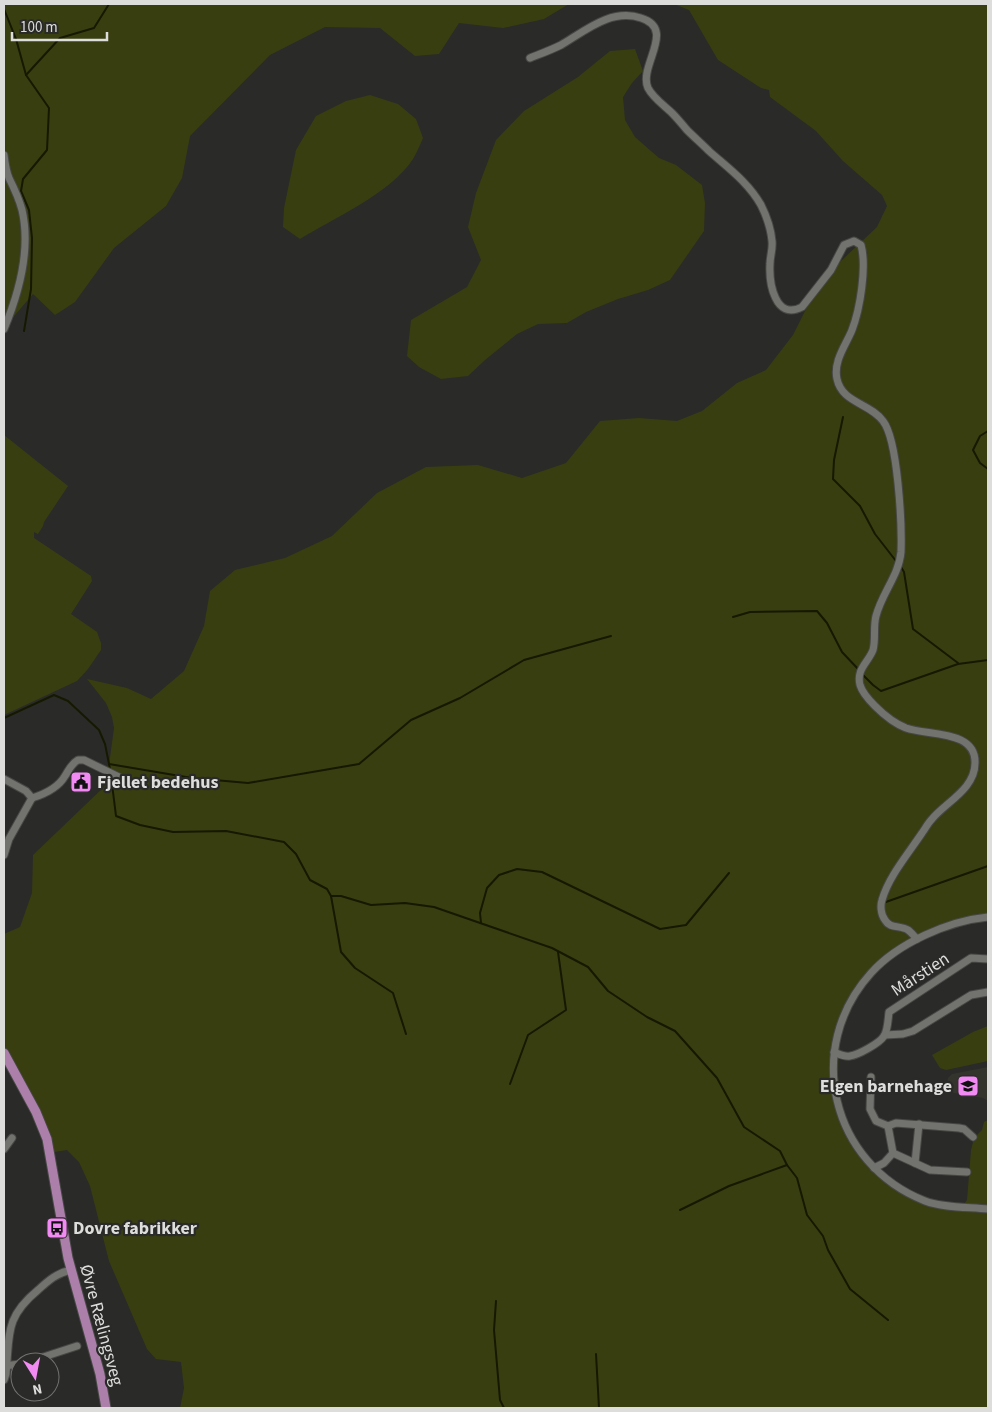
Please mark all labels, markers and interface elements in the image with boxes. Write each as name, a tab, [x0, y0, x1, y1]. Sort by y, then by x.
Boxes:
scale bar	[12, 10, 108, 42]
text: 100 m	[20, 17, 58, 38]
public building icon: Fjellet bedehus	[69, 770, 93, 794]
place label: Fjellet bedehus	[97, 770, 218, 795]
street label: Mårstien	[886, 946, 954, 1003]
place label: Elgen barnehage	[820, 1074, 952, 1099]
school or university icon: Elgen barnehage	[956, 1074, 980, 1098]
bus stop icon: Dovre fabrikker	[45, 1216, 69, 1240]
place label: Dovre fabrikker	[73, 1216, 198, 1241]
street label: Øvre Rælingsveg	[73, 1262, 130, 1389]
north arrow	[10, 1352, 60, 1402]
text: N	[31, 1378, 44, 1399]

